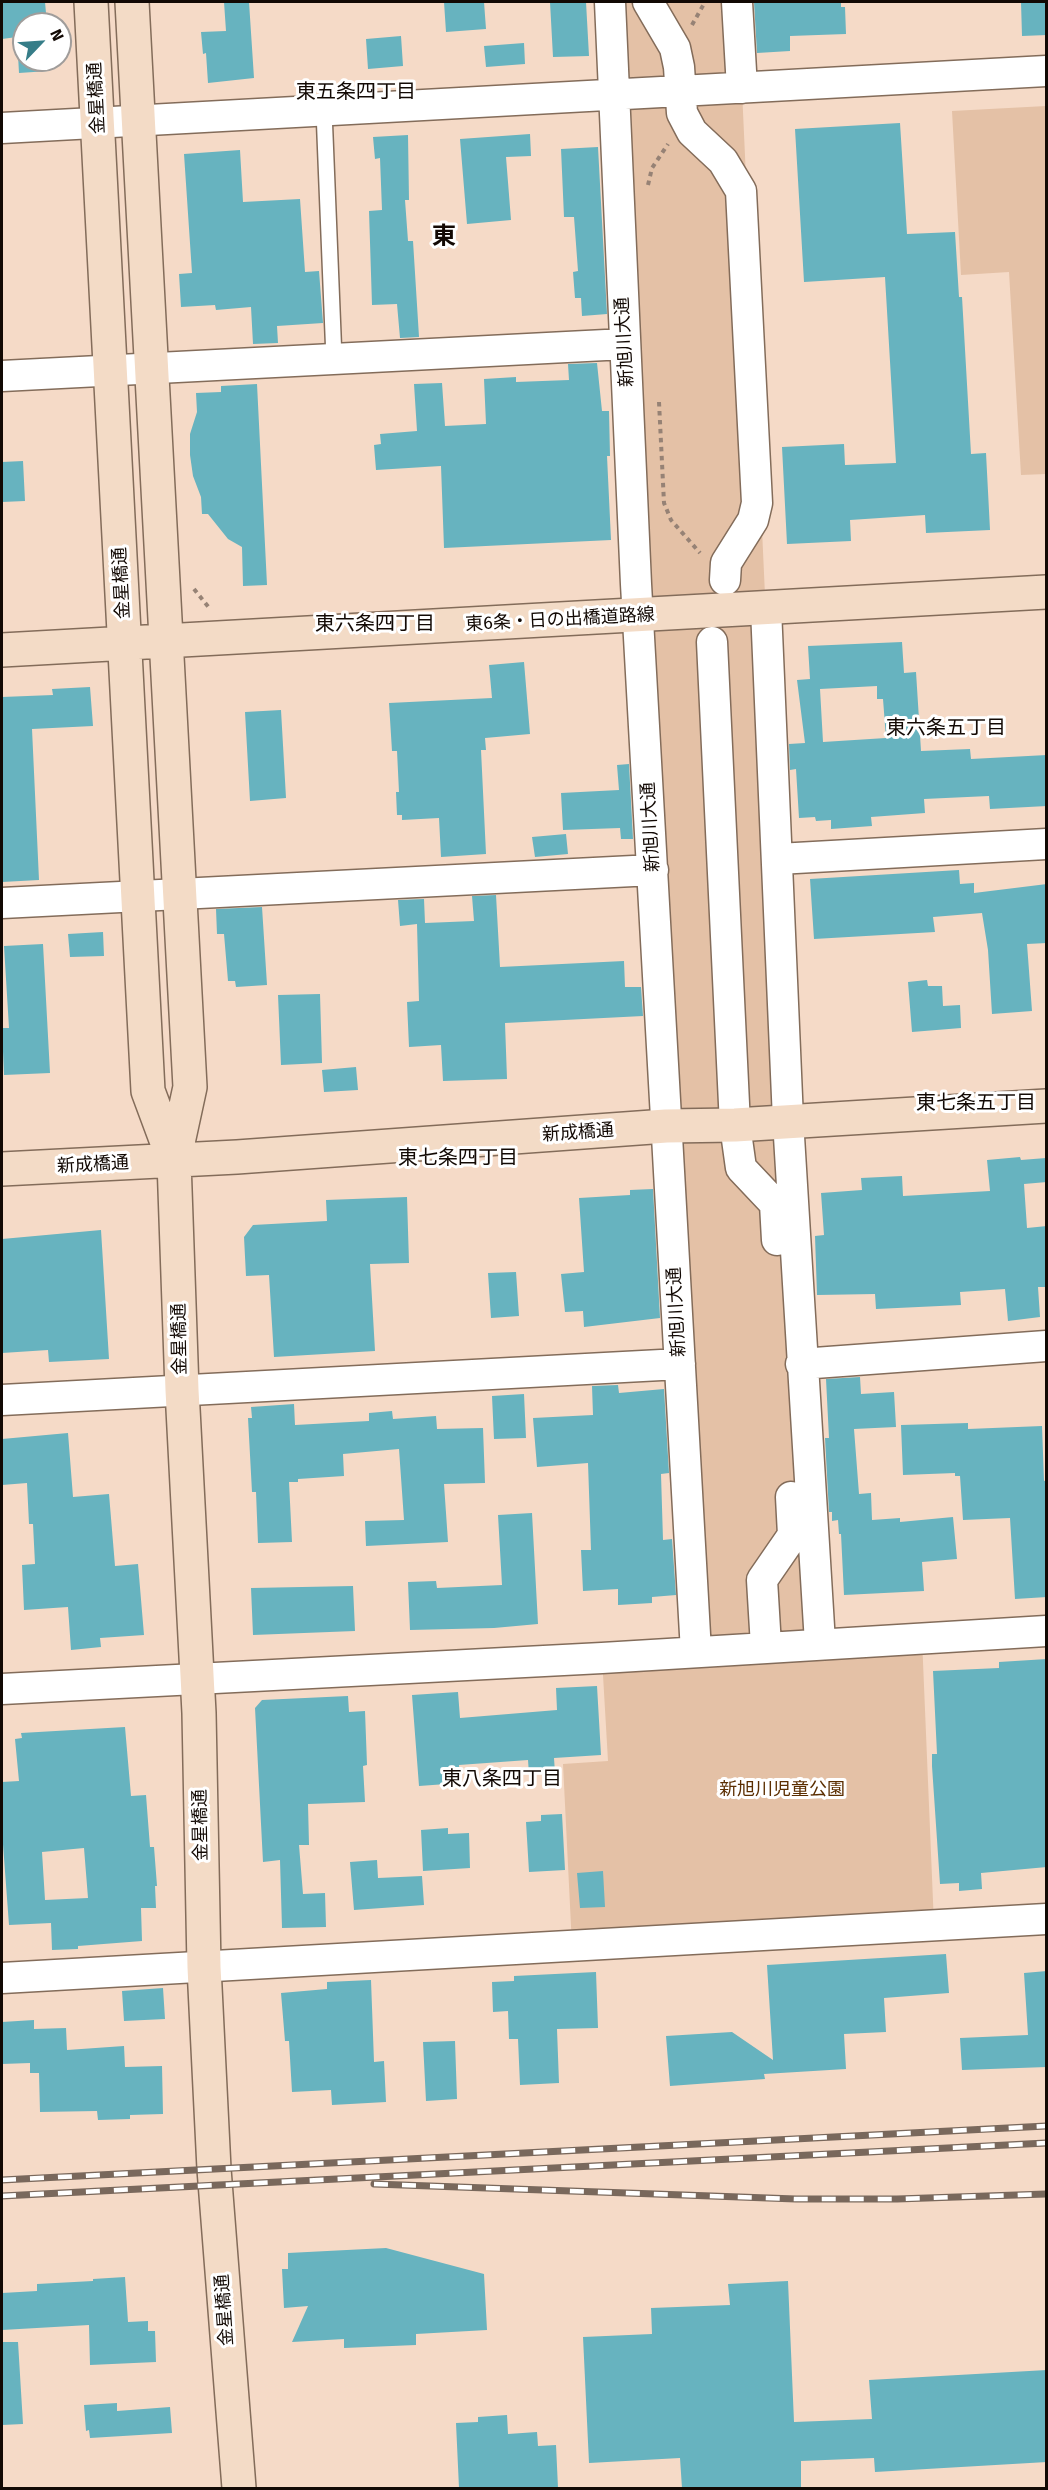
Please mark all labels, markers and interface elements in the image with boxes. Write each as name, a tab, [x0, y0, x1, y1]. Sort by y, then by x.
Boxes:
north arrow	[12, 12, 72, 72]
text: N	[46, 26, 68, 44]
street label: 金星橋通	[84, 61, 110, 135]
district label: 東五条四丁目	[296, 80, 416, 104]
district label: 東	[432, 223, 456, 251]
street label: 新旭川大通	[612, 296, 638, 388]
street label: 金星橋通	[109, 546, 135, 620]
street label: 東6条・日の出橋道路線	[465, 604, 655, 636]
district label: 東六条四丁目	[315, 612, 435, 636]
district label: 東六条五丁目	[886, 716, 1006, 740]
street label: 新旭川大通	[638, 781, 664, 873]
district label: 東七条五丁目	[916, 1091, 1036, 1115]
street label: 新成橋通	[541, 1120, 615, 1146]
district label: 東七条四丁目	[398, 1146, 518, 1170]
street label: 新成橋通	[56, 1152, 130, 1178]
street label: 新旭川大通	[664, 1266, 690, 1358]
street label: 金星橋通	[169, 1303, 191, 1375]
district label: 東八条四丁目	[442, 1767, 562, 1791]
park label: 新旭川児童公園	[719, 1779, 845, 1801]
street label: 金星橋通	[190, 1789, 212, 1861]
street label: 金星橋通	[212, 2273, 238, 2347]

